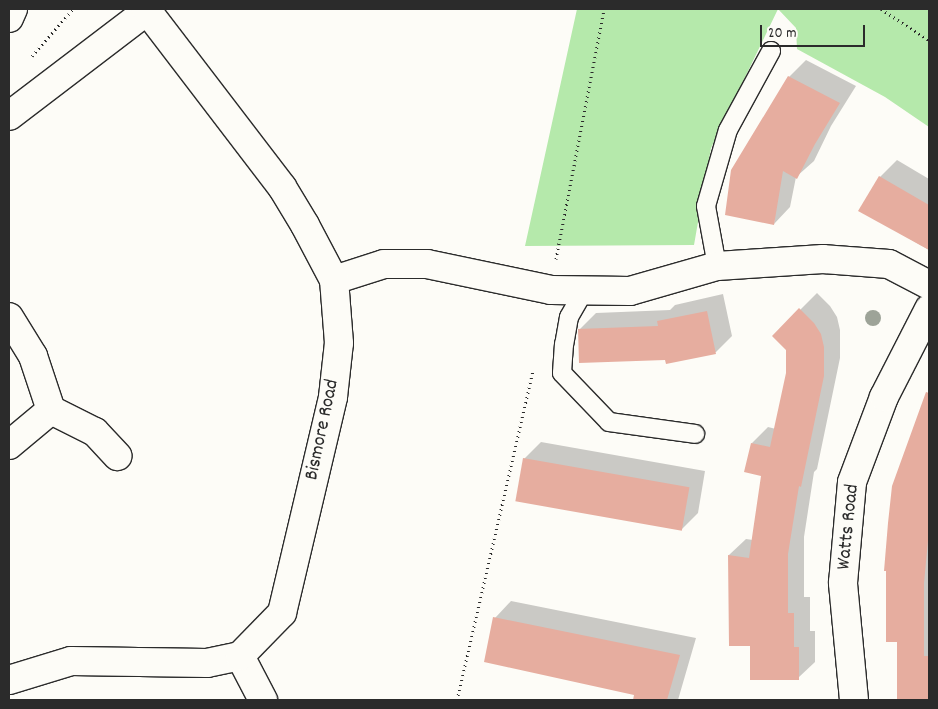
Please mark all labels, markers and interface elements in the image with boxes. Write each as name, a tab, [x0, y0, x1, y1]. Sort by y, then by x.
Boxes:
scale bar	[763, 15, 868, 47]
text: 20 m	[768, 23, 796, 45]
street label: Bismore Road	[301, 377, 345, 483]
street label: Watts Road	[833, 483, 865, 571]

